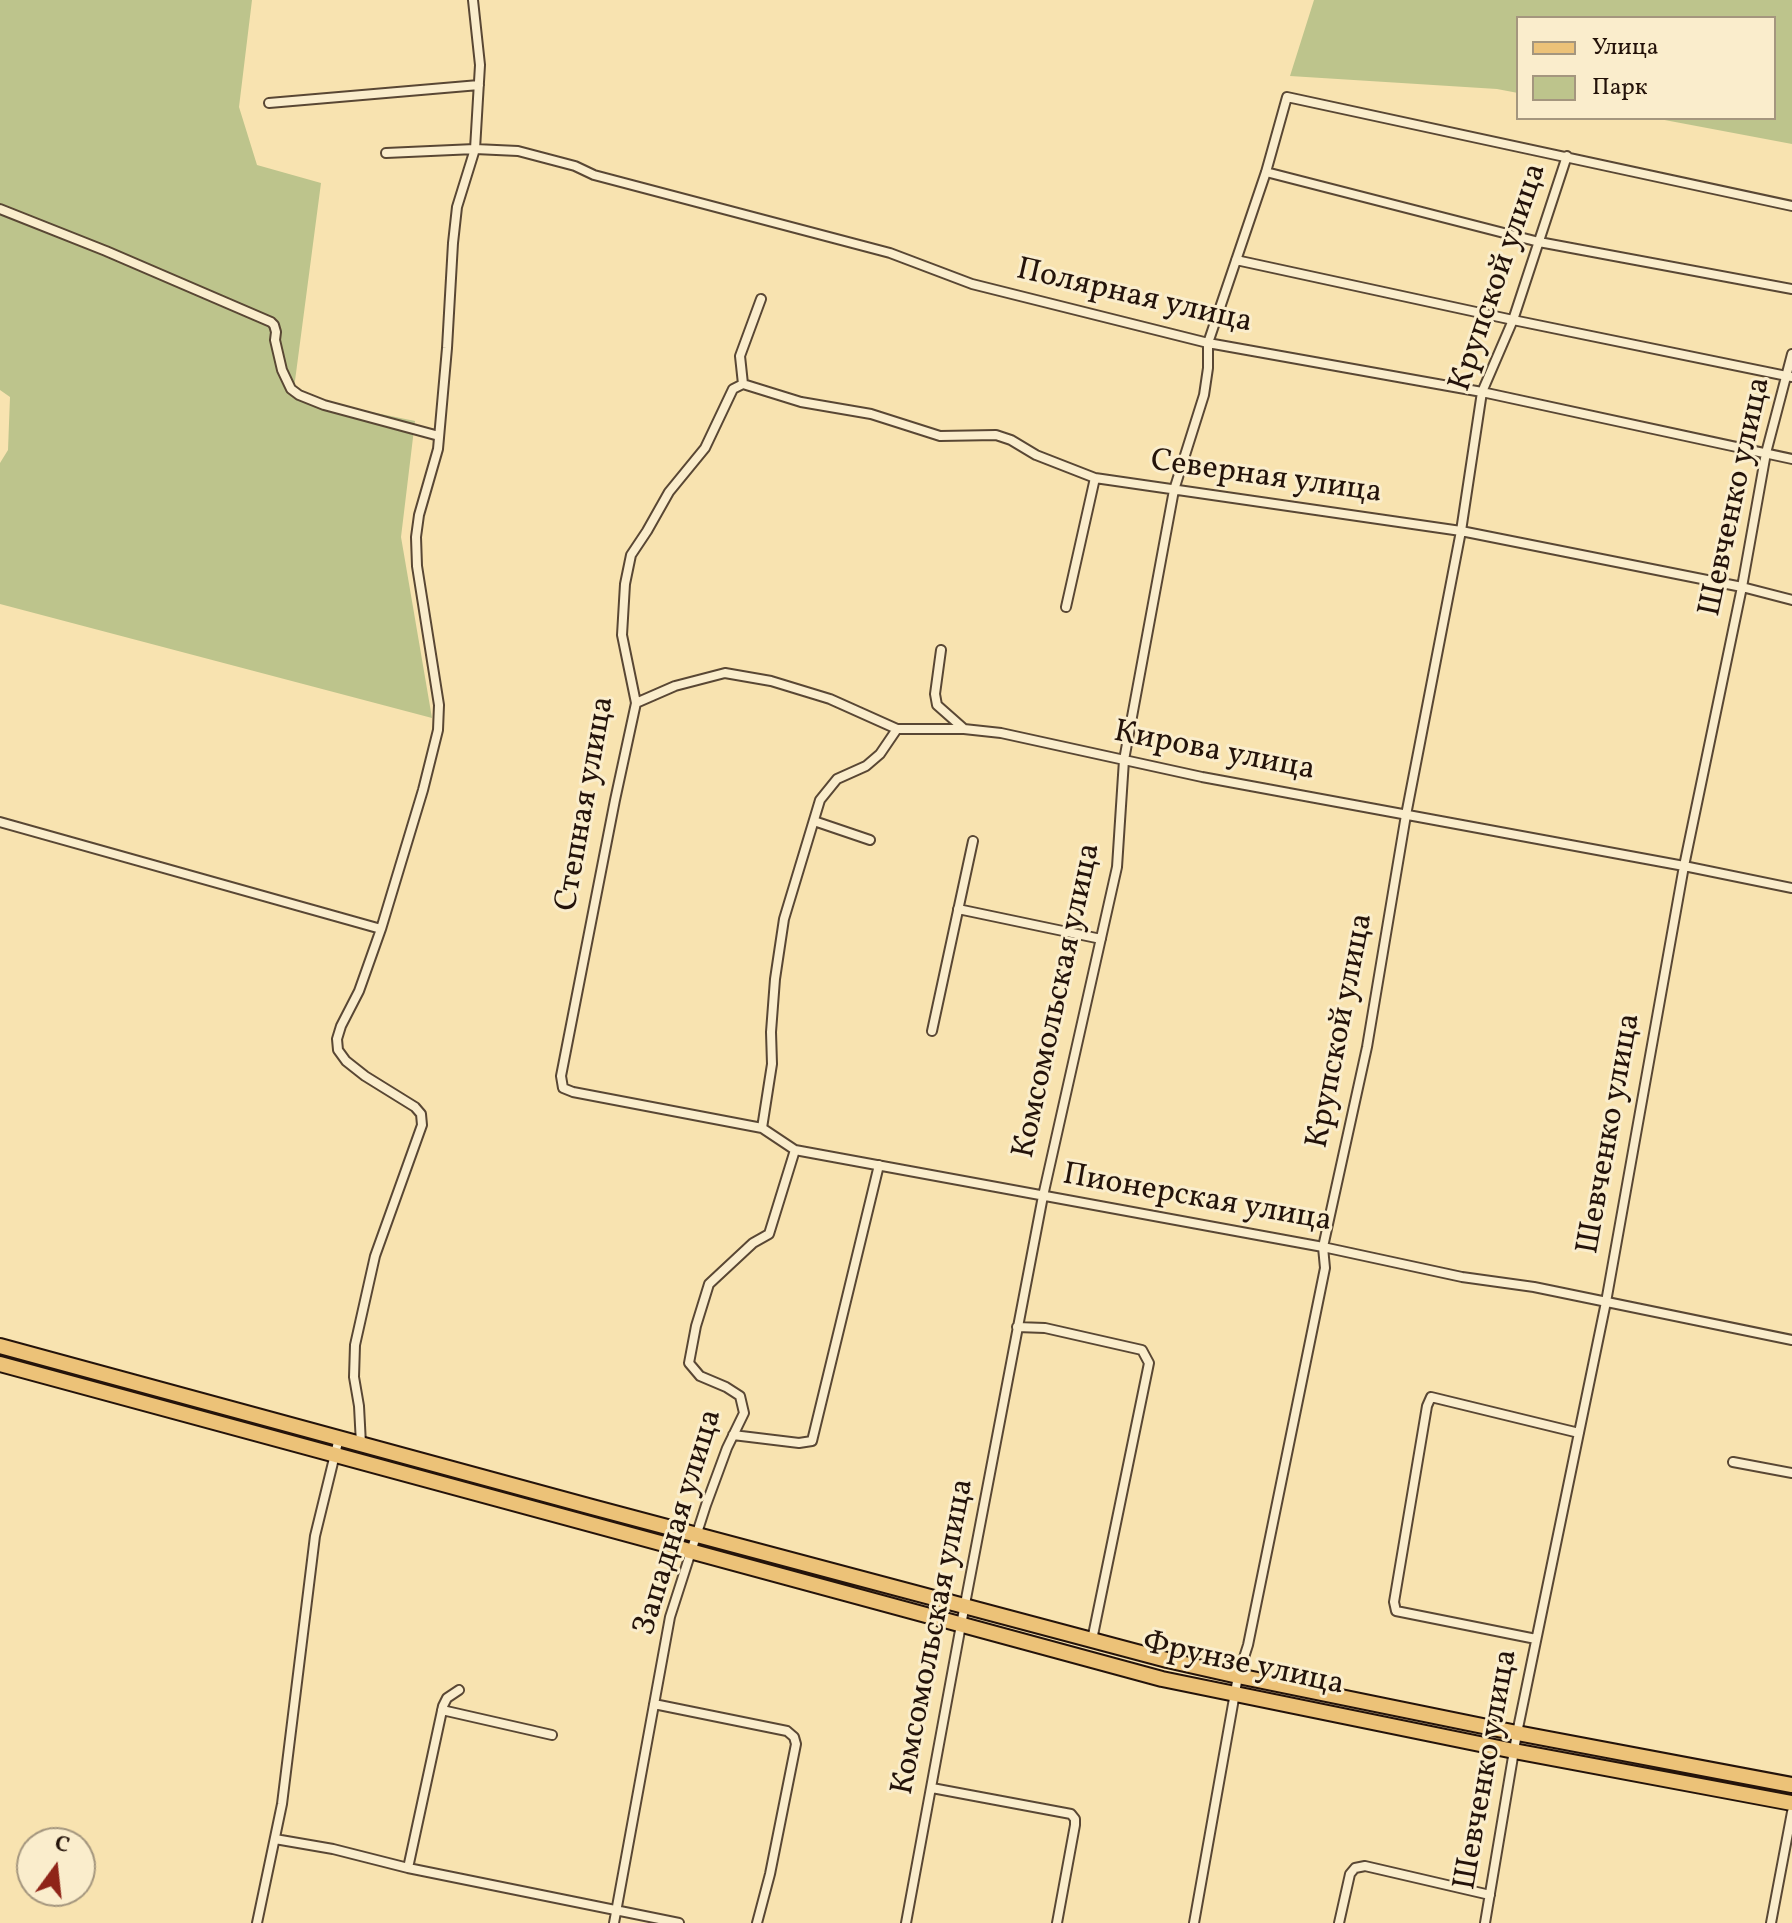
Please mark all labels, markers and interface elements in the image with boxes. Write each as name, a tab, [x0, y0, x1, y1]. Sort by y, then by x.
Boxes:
legend	[1516, 16, 1776, 120]
text: Улица	[1592, 31, 1659, 65]
text: Парк	[1592, 71, 1648, 105]
street label: Крупской улица	[1443, 159, 1557, 397]
street label: Полярная улица	[1012, 252, 1256, 344]
street label: Шевченко улица	[1693, 374, 1781, 620]
street label: Северная улица	[1148, 444, 1384, 514]
street label: Степная улица	[549, 694, 625, 914]
street label: Кирова улица	[1110, 715, 1318, 791]
street label: Комсомольская улица	[1007, 840, 1111, 1162]
street label: Крупской улица	[1300, 910, 1384, 1152]
street label: Шевченко улица	[1571, 1011, 1651, 1257]
street label: Пионерская улица	[1059, 1157, 1335, 1243]
street label: Западная улица	[627, 1405, 733, 1641]
street label: Комсомольская улица	[886, 1476, 984, 1798]
street label: Фрунзе улица	[1139, 1626, 1347, 1706]
street label: Шевченко улица	[1448, 1647, 1528, 1893]
north arrow	[16, 1827, 96, 1907]
text: С	[51, 1828, 73, 1862]

